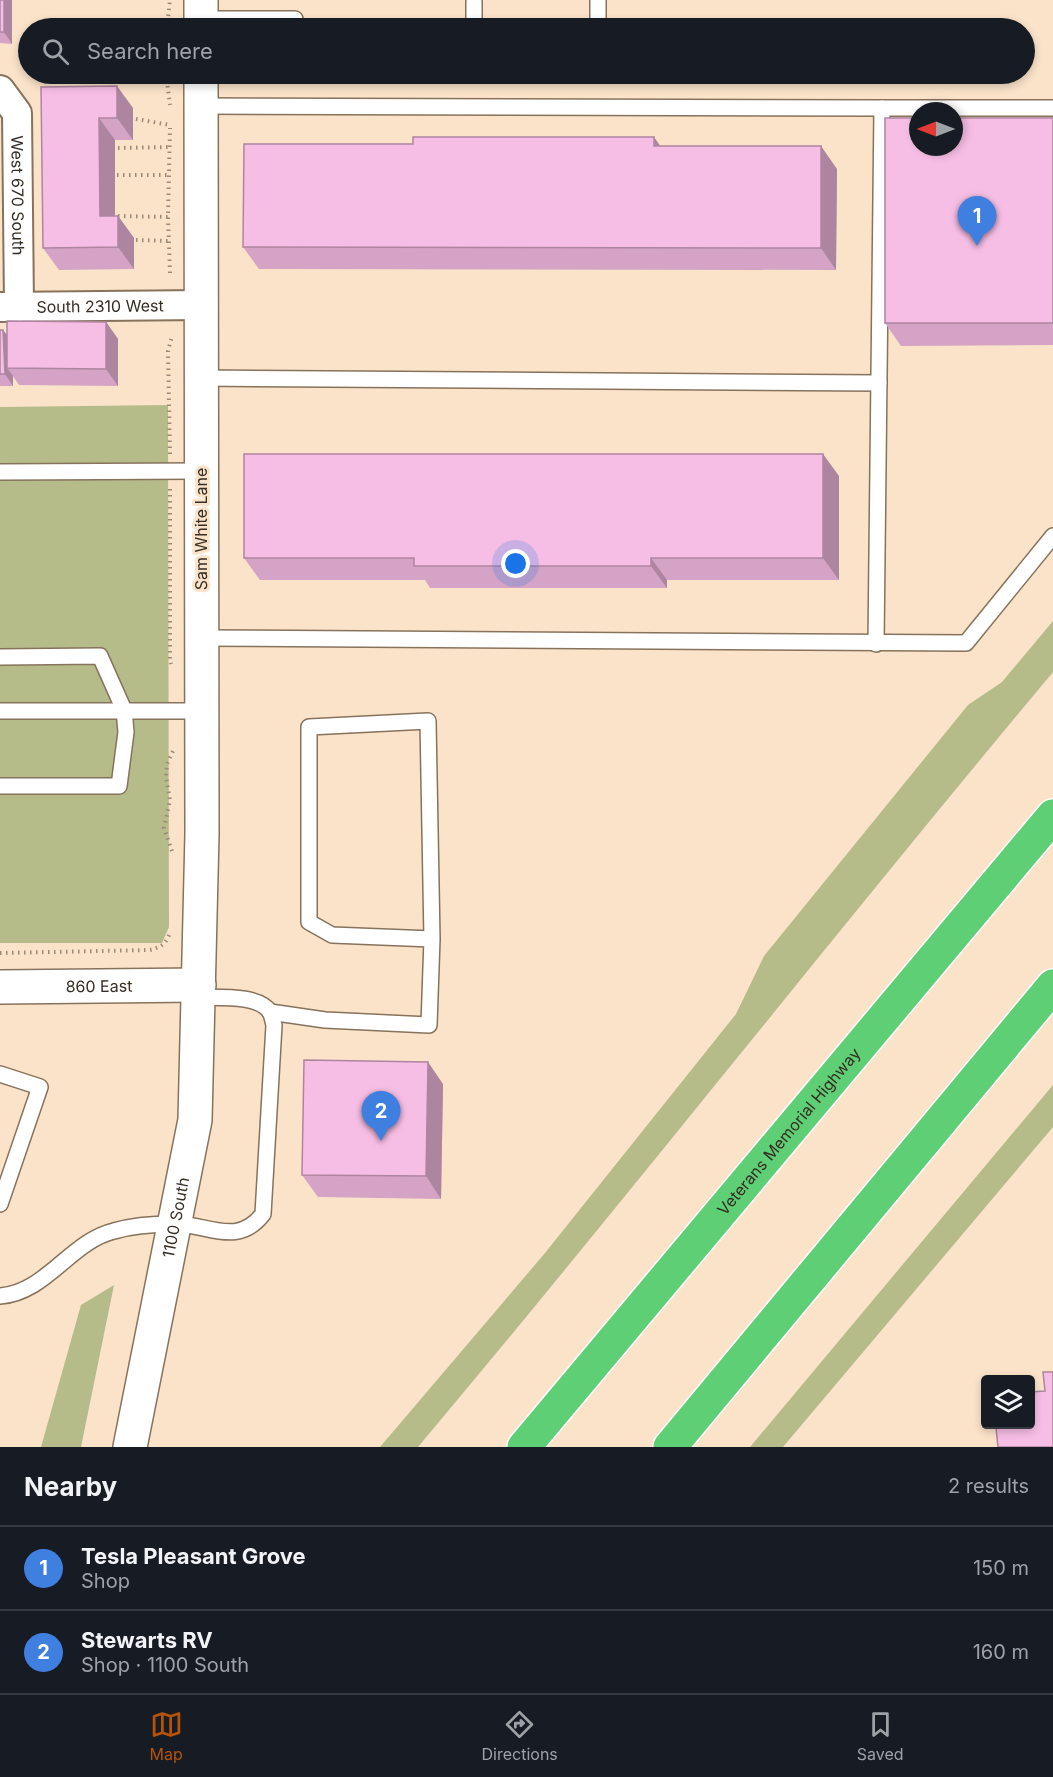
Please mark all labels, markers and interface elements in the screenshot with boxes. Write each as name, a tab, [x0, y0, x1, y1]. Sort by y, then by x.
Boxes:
search box	[18, 18, 1035, 84]
icon: search	[39, 35, 72, 68]
text: Search here	[87, 38, 213, 64]
north arrow	[909, 102, 963, 156]
street label: West 670 South	[7, 135, 28, 255]
pin: 1	[958, 196, 996, 246]
street label: South 2310 West	[36, 295, 164, 317]
street label: Sam White Lane	[191, 468, 211, 590]
your location	[501, 549, 530, 578]
street label: 860 East	[66, 976, 132, 996]
street label: Veterans Memorial Highway	[713, 1044, 865, 1219]
pin: 2	[362, 1092, 400, 1141]
street label: 1100 South	[158, 1175, 193, 1260]
map controls	[981, 1375, 1035, 1429]
button: layers	[981, 1375, 1035, 1429]
text: Nearby	[24, 1471, 117, 1502]
text: 2 results	[948, 1474, 1029, 1498]
text: Tesla Pleasant Grove	[81, 1543, 306, 1569]
text: 1	[39, 1556, 48, 1580]
text: 150 m	[973, 1556, 1029, 1580]
text: Shop	[81, 1569, 130, 1593]
text: Stewarts RV	[81, 1627, 213, 1653]
text: 2	[37, 1640, 50, 1664]
text: 160 m	[973, 1640, 1029, 1664]
text: Shop · 1100 South	[81, 1653, 249, 1677]
tab: Map	[149, 1708, 183, 1764]
tab: Directions	[482, 1708, 558, 1764]
tab: Saved	[857, 1708, 904, 1764]

